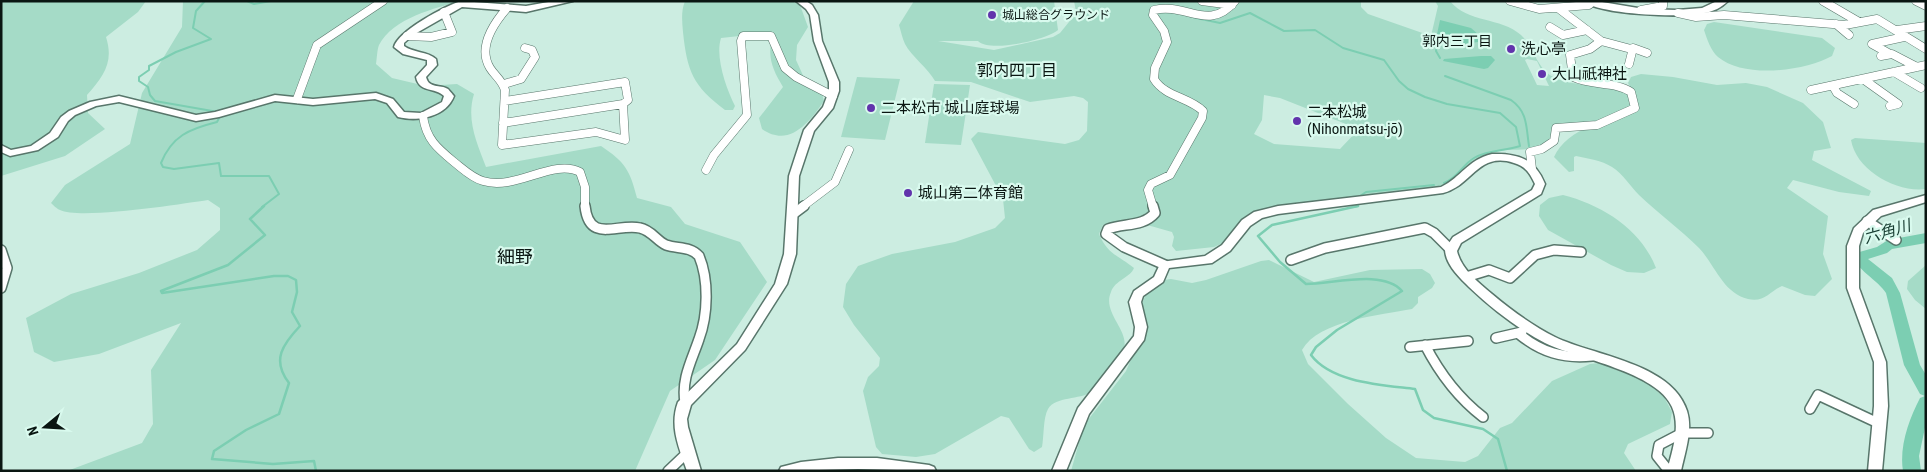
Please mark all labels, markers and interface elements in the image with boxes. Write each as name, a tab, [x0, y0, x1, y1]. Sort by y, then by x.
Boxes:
place label: 城山総合グラウンド	[1002, 8, 1110, 22]
marker: 城山総合グラウンド	[986, 9, 998, 21]
district label: 郭内三丁目	[1422, 33, 1492, 49]
place label: 洗心亭	[1521, 40, 1566, 58]
marker: 洗心亭	[1505, 43, 1517, 55]
district label: 郭内四丁目	[977, 61, 1057, 80]
place label: 大山祇神社	[1552, 65, 1627, 83]
marker: 大山祇神社	[1536, 68, 1548, 80]
place label: 二本松市 城山庭球場	[881, 99, 1019, 117]
marker: 二本松市 城山庭球場	[865, 102, 877, 114]
place label: 二本松城 (Nihonmatsu-jō)	[1307, 103, 1403, 138]
marker: 二本松城 (Nihonmatsu-jō)	[1291, 115, 1303, 127]
place label: 城山第二体育館	[918, 184, 1023, 202]
marker: 城山第二体育館	[902, 187, 914, 199]
water label: 六角川	[1861, 215, 1915, 247]
district label: 細野	[497, 246, 533, 267]
north arrow	[20, 402, 70, 452]
text: N	[24, 424, 42, 438]

